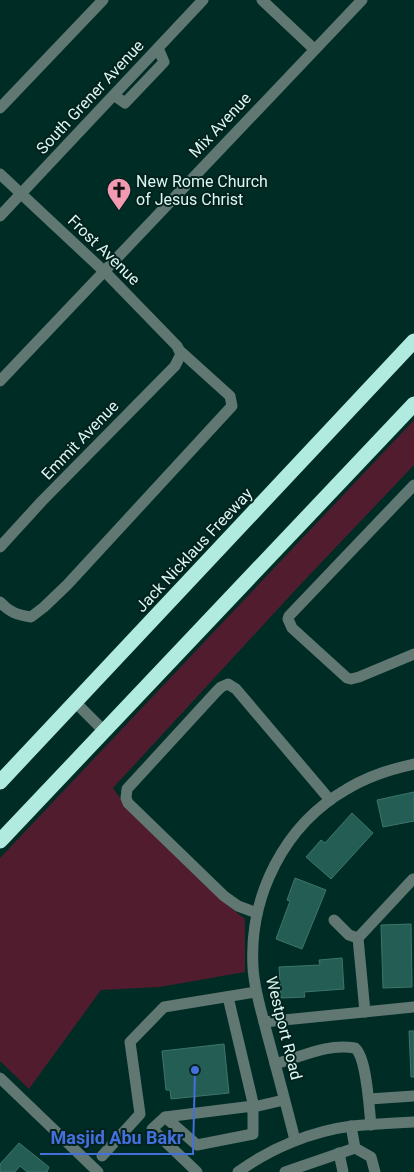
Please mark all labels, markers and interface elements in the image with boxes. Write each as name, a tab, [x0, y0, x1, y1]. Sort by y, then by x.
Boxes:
street label: South Grener Avenue	[32, 36, 148, 158]
street label: Mix Avenue	[185, 89, 255, 161]
place label: New Rome Church of Jesus Christ	[136, 172, 268, 209]
church icon: New Rome Church of Jesus Christ	[106, 177, 132, 211]
street label: Frost Avenue	[64, 211, 144, 289]
street label: Emmit Avenue	[38, 397, 122, 483]
street label: Jack Nicklaus Freeway	[132, 484, 257, 616]
street label: Westport Road	[262, 974, 306, 1082]
callout: Masjid Abu Bakr	[40, 1121, 193, 1154]
text: Masjid Abu Bakr	[51, 1127, 184, 1148]

